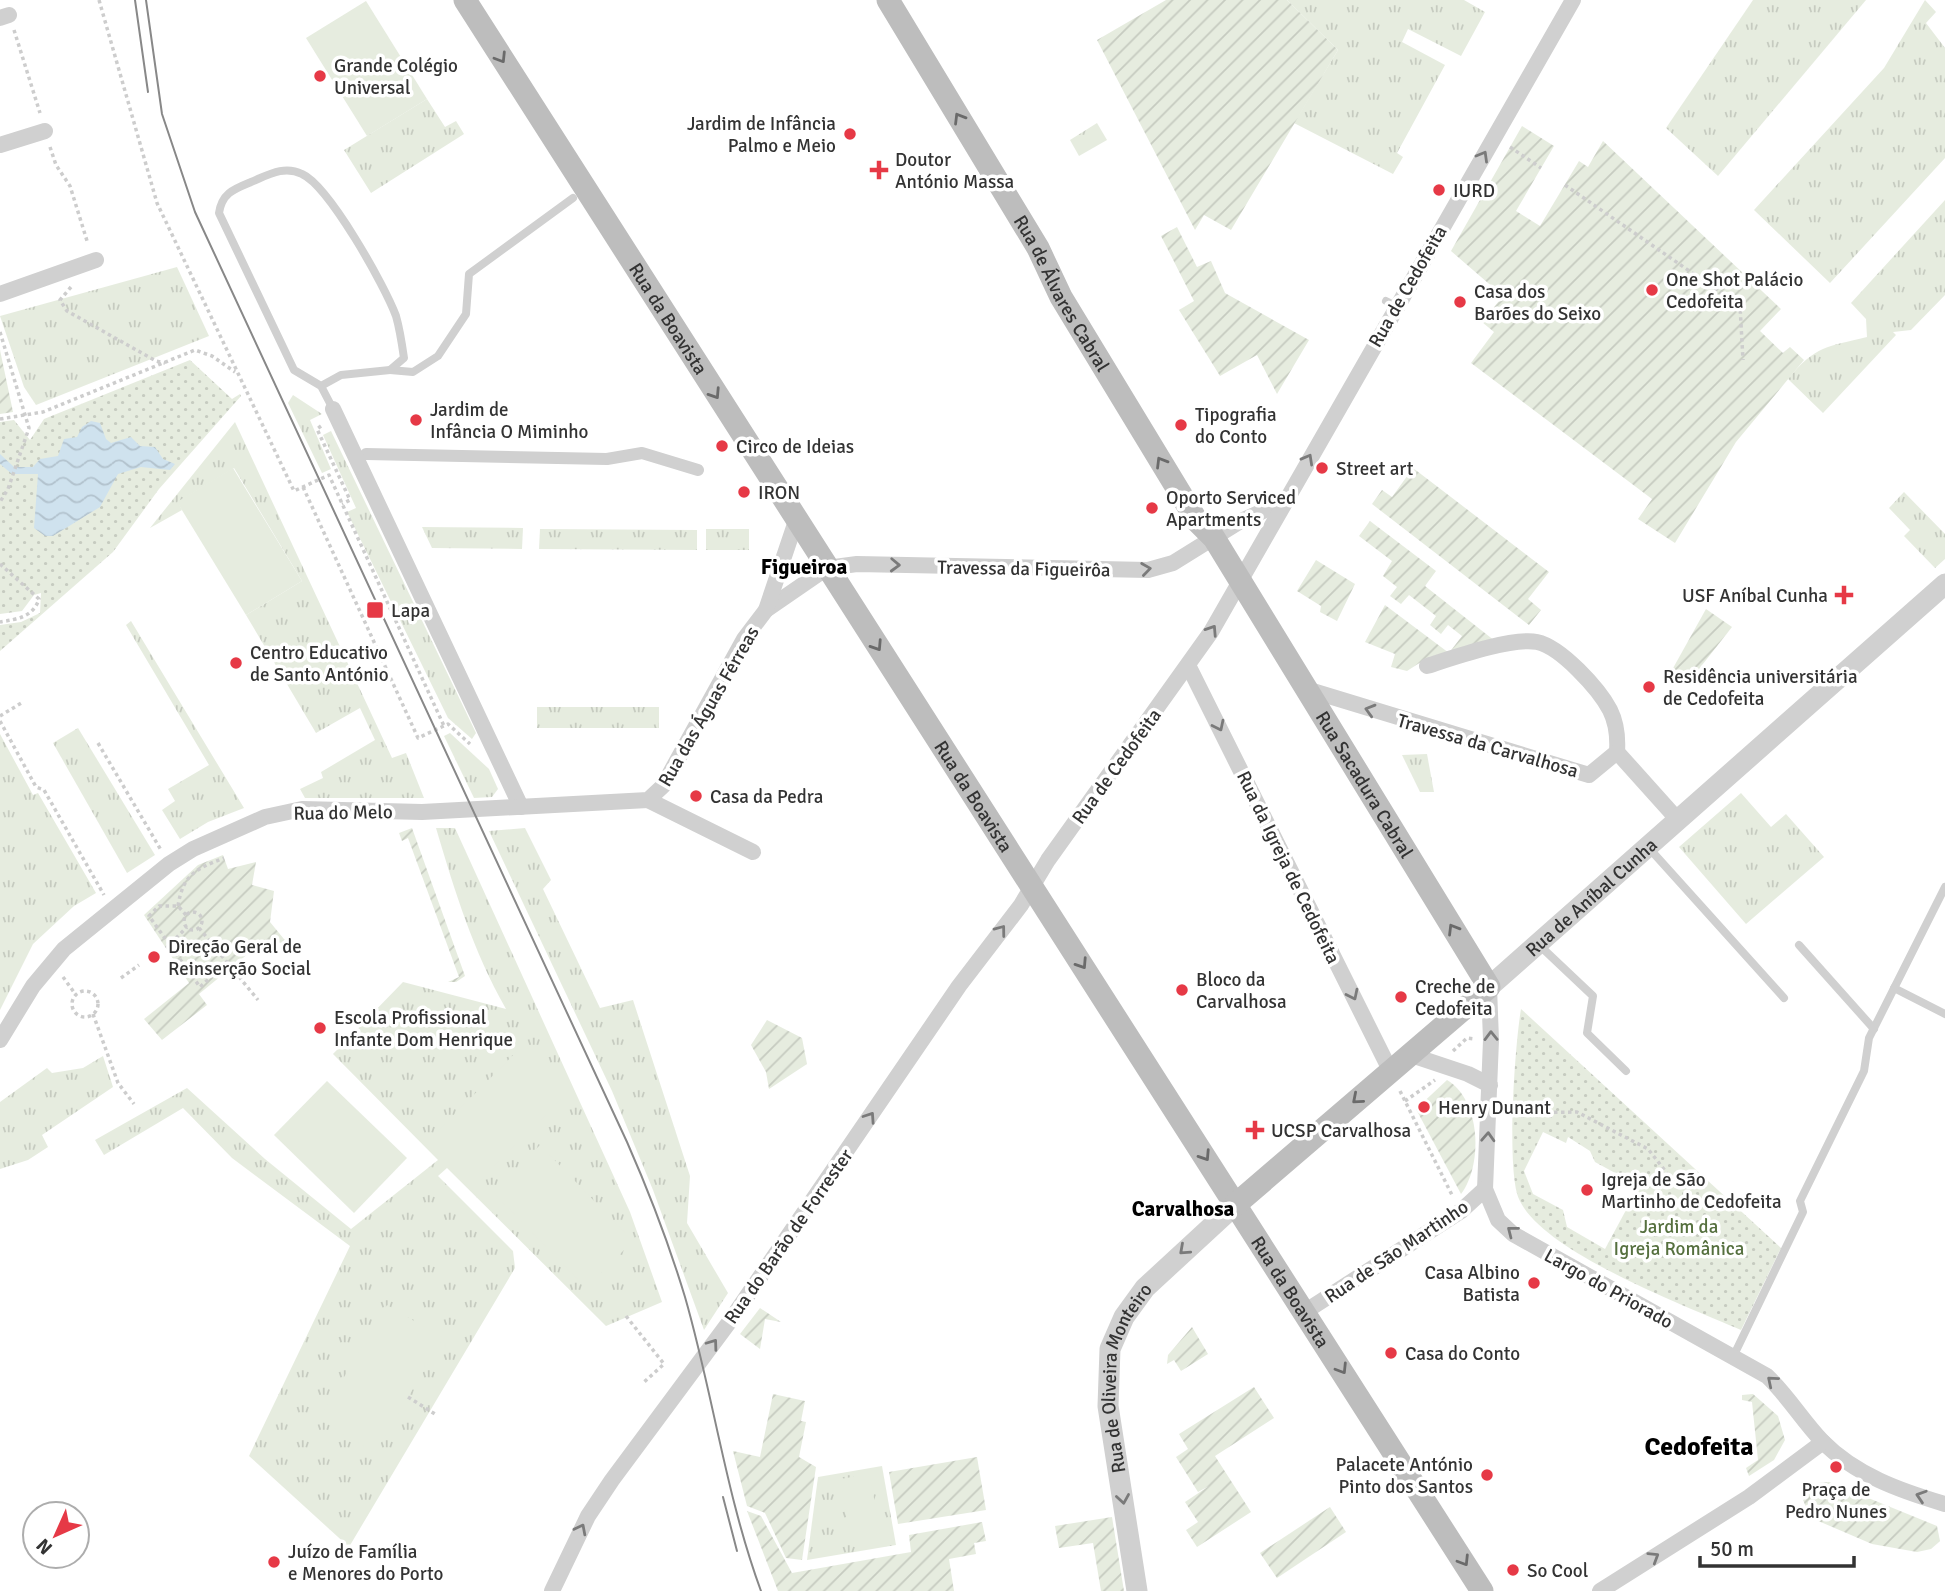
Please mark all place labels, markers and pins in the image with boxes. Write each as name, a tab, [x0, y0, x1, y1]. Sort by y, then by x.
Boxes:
place label: Grande Colégio Universal	[334, 54, 458, 100]
marker: Grande Colégio Universal	[312, 68, 328, 84]
place label: Jardim de Infância Palmo e Meio	[687, 112, 836, 158]
marker: Jardim de Infância Palmo e Meio	[842, 126, 858, 142]
place label: Doutor António Massa	[895, 148, 1014, 194]
marker: Doutor António Massa	[869, 160, 889, 180]
place label: IURD	[1453, 179, 1495, 203]
marker: IURD	[1431, 182, 1447, 198]
place label: One Shot Palácio Cedofeita	[1666, 268, 1803, 314]
place label: Casa dos Barões do Seixo	[1474, 280, 1601, 326]
marker: One Shot Palácio Cedofeita	[1644, 282, 1660, 298]
marker: Casa dos Barões do Seixo	[1452, 294, 1468, 310]
place label: Jardim de Infância O Miminho	[430, 398, 589, 444]
place label: Tipografia do Conto	[1195, 403, 1277, 449]
marker: Jardim de Infância O Miminho	[408, 412, 424, 428]
marker: Tipografia do Conto	[1173, 417, 1189, 433]
place label: Circo de Ideias	[736, 435, 854, 459]
marker: Circo de Ideias	[714, 438, 730, 454]
place label: Street art	[1336, 457, 1414, 481]
marker: Street art	[1314, 460, 1330, 476]
place label: IRON	[758, 481, 800, 505]
marker: IRON	[736, 484, 752, 500]
place label: Oporto Serviced Apartments	[1166, 486, 1296, 532]
marker: Oporto Serviced Apartments	[1144, 500, 1160, 516]
place label: USF Aníbal Cunha	[1682, 584, 1828, 608]
marker: USF Aníbal Cunha	[1834, 585, 1854, 605]
place label: Lapa	[391, 599, 430, 623]
marker: Lapa	[365, 600, 385, 620]
place label: Centro Educativo de Santo António	[250, 641, 389, 687]
marker: Centro Educativo de Santo António	[228, 655, 244, 671]
place label: Residência universitária de Cedofeita	[1663, 665, 1858, 711]
marker: Residência universitária de Cedofeita	[1641, 679, 1657, 695]
place label: Casa da Pedra	[710, 785, 823, 809]
marker: Casa da Pedra	[688, 788, 704, 804]
place label: Direção Geral de Reinserção Social	[168, 935, 311, 981]
marker: Direção Geral de Reinserção Social	[146, 949, 162, 965]
place label: Bloco da Carvalhosa	[1196, 968, 1287, 1014]
place label: Creche de Cedofeita	[1415, 975, 1495, 1021]
marker: Bloco da Carvalhosa	[1174, 982, 1190, 998]
marker: Creche de Cedofeita	[1393, 989, 1409, 1005]
place label: Escola Profissional Infante Dom Henrique	[334, 1006, 513, 1052]
marker: Escola Profissional Infante Dom Henrique	[312, 1020, 328, 1036]
place label: Henry Dunant	[1438, 1096, 1551, 1120]
marker: Henry Dunant	[1416, 1099, 1432, 1115]
place label: UCSP Carvalhosa	[1271, 1119, 1411, 1143]
marker: UCSP Carvalhosa	[1245, 1120, 1265, 1140]
place label: Igreja de São Martinho de Cedofeita	[1601, 1168, 1782, 1214]
marker: Igreja de São Martinho de Cedofeita	[1579, 1182, 1595, 1198]
place label: Casa Albino Batista	[1424, 1261, 1520, 1307]
marker: Casa Albino Batista	[1526, 1275, 1542, 1291]
place label: Casa do Conto	[1405, 1342, 1520, 1366]
marker: Casa do Conto	[1383, 1345, 1399, 1361]
place label: Palacete António Pinto dos Santos	[1336, 1453, 1473, 1499]
marker: Praça de Pedro Nunes	[1828, 1459, 1844, 1475]
marker: Palacete António Pinto dos Santos	[1479, 1467, 1495, 1483]
place label: Praça de Pedro Nunes	[1785, 1478, 1887, 1524]
place label: Juízo de Família e Menores do Porto	[288, 1540, 444, 1586]
marker: Juízo de Família e Menores do Porto	[266, 1554, 282, 1570]
place label: So Cool	[1527, 1559, 1588, 1583]
marker: So Cool	[1505, 1562, 1521, 1578]

